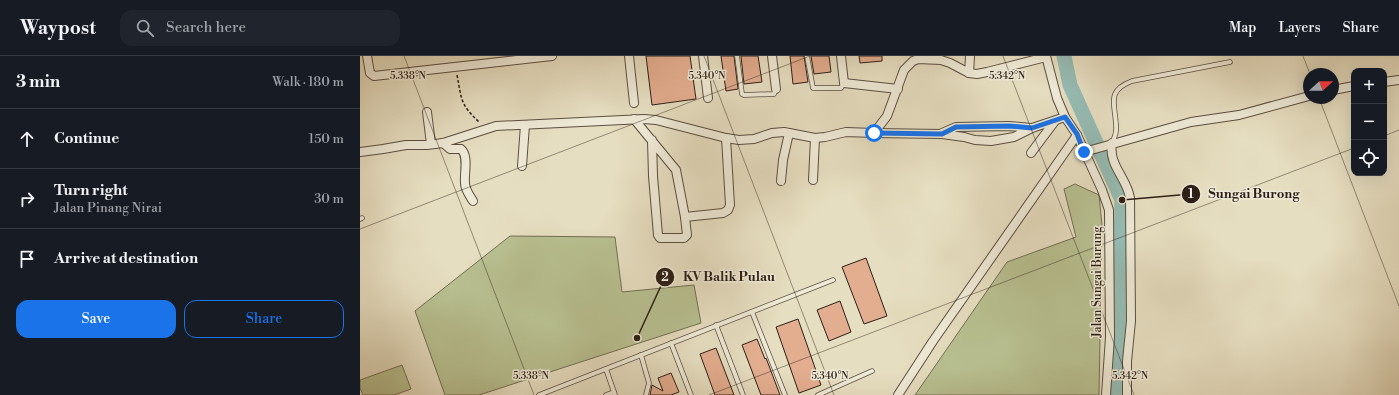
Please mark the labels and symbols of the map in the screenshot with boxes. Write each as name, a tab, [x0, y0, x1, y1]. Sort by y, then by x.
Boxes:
north arrow	[1303, 68, 1339, 104]
text: 5.338°N	[390, 70, 427, 82]
text: 5.340°N	[688, 70, 726, 82]
text: 5.342°N	[989, 70, 1026, 82]
route start	[865, 124, 883, 142]
route end	[1075, 143, 1093, 161]
callout: Sungai Burong	[1181, 181, 1308, 206]
text: Sungai Burong	[1208, 186, 1300, 202]
text: 1	[1188, 187, 1194, 202]
street label: Jalan Sungai Burung	[1090, 226, 1105, 339]
callout: KV Balik Pulau	[655, 264, 783, 289]
text: KV Balik Pulau	[683, 269, 775, 285]
text: 2	[661, 270, 669, 285]
text: 5.338°N	[513, 370, 550, 382]
text: 5.340°N	[811, 370, 849, 382]
text: 5.342°N	[1112, 370, 1149, 382]

